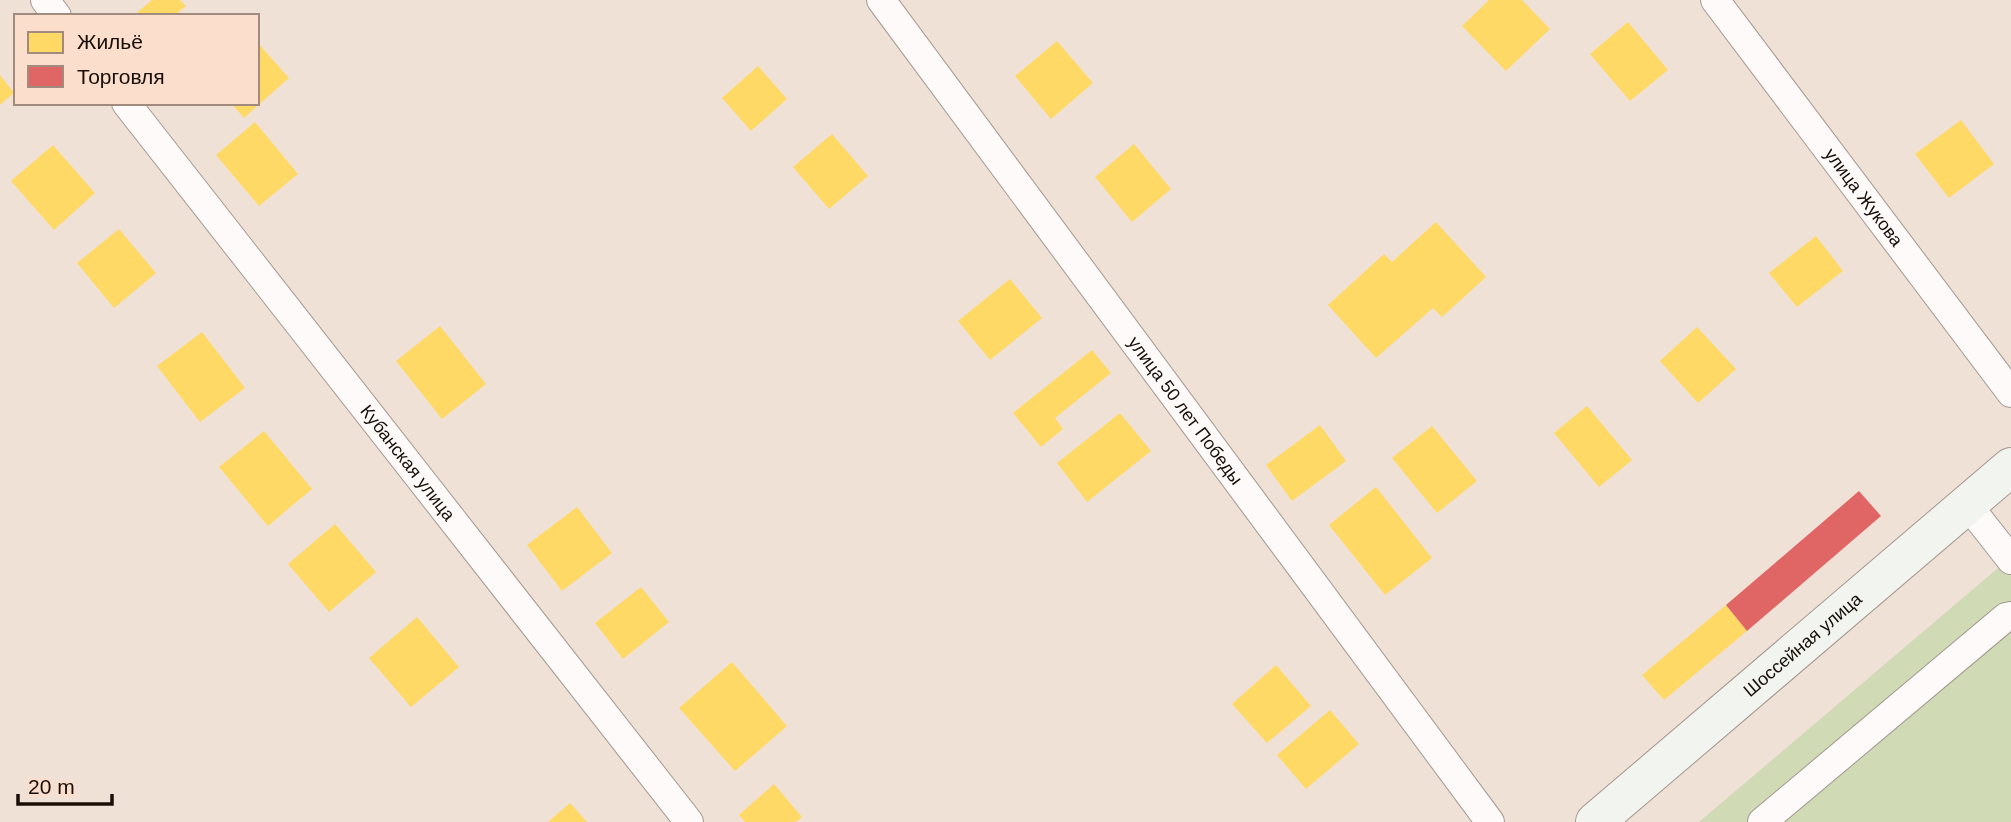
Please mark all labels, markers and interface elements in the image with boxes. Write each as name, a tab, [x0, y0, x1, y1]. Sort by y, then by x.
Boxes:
legend	[14, 14, 259, 105]
text: Жильё	[77, 30, 143, 53]
text: Торговля	[77, 65, 165, 88]
street label: улица Жукова	[1820, 144, 1908, 251]
street label: улица 50 лет Победы	[1124, 333, 1246, 488]
street label: Кубанская улица	[356, 401, 460, 525]
street label: Шоссейная улица	[1740, 588, 1867, 701]
scale bar	[18, 762, 112, 806]
text: 20 m	[28, 775, 75, 798]

